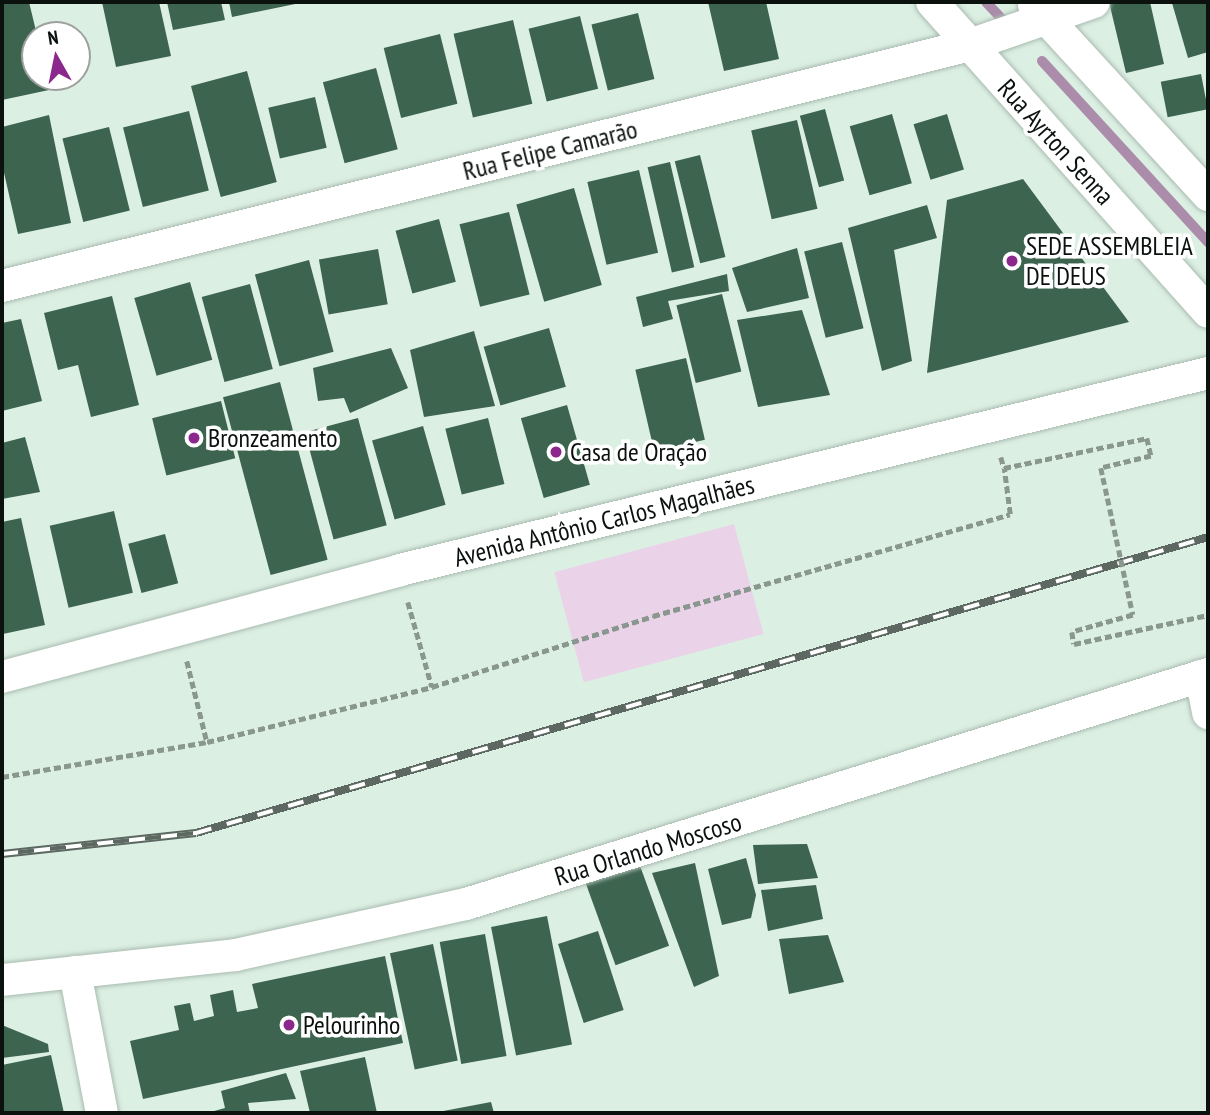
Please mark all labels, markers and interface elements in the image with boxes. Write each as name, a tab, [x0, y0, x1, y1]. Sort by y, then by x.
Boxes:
north arrow	[21, 21, 91, 91]
text: N	[46, 25, 60, 50]
street label: Rua Ayrton Senna	[991, 73, 1121, 211]
street label: Rua Felipe Camarão	[460, 113, 640, 187]
place label: SEDE ASSEMBLEIA DE DEUS	[1026, 230, 1193, 292]
marker: SEDE ASSEMBLEIA DE DEUS	[1004, 253, 1020, 269]
place label: Bronzeamento	[208, 422, 337, 454]
marker: Bronzeamento	[186, 430, 202, 446]
place label: Casa de Oração	[570, 436, 707, 468]
marker: Casa de Oração	[548, 444, 564, 460]
street label: Avenida Antônio Carlos Magalhães	[450, 468, 758, 574]
street label: Rua Orlando Moscoso	[551, 806, 745, 892]
place label: Pelourinho	[303, 1009, 400, 1041]
marker: Pelourinho	[281, 1017, 297, 1033]

